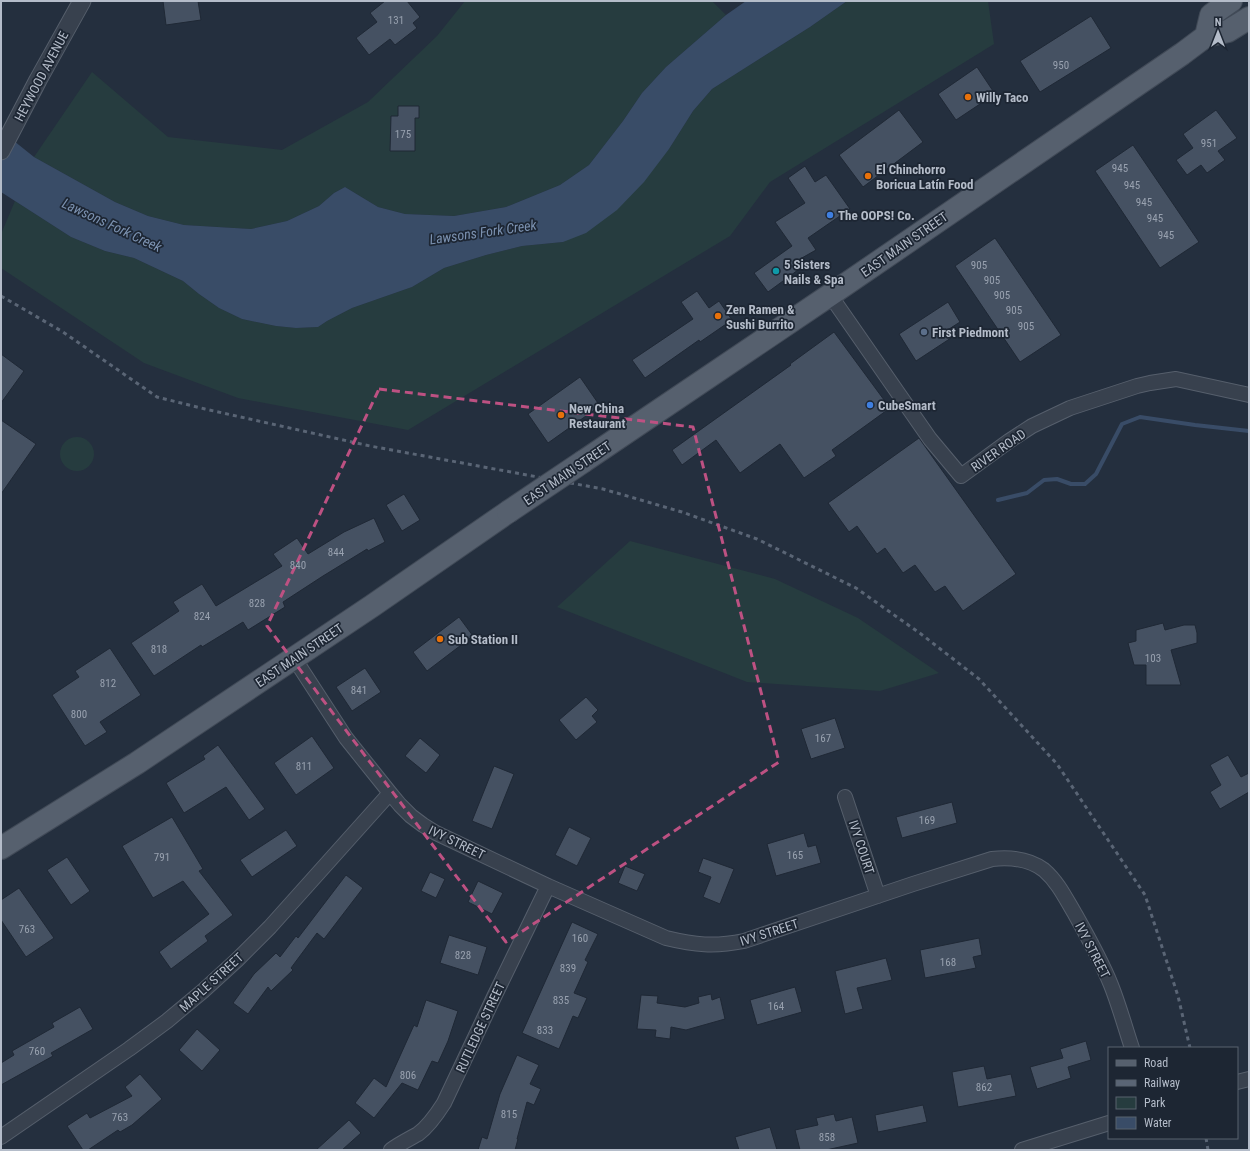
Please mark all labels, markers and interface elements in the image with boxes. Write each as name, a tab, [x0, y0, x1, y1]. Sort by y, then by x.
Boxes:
north arrow	[1198, 12, 1238, 52]
house number: 131	[388, 14, 404, 27]
text: N	[1215, 16, 1222, 29]
street label: HEYWOOD AVENUE	[11, 29, 72, 124]
house number: 950	[1053, 59, 1069, 72]
place label: Willy Taco	[976, 90, 1029, 105]
marker: Willy Taco	[963, 92, 973, 102]
house number: 175	[395, 128, 411, 141]
house number: 951	[1201, 137, 1217, 150]
place label: El Chinchorro Boricua Latín Food	[876, 162, 973, 192]
house number: 945	[1112, 162, 1128, 175]
marker: El Chinchorro Boricua Latín Food	[863, 171, 873, 181]
house number: 945	[1124, 179, 1140, 192]
water label: Lawsons Fork Creek	[60, 195, 165, 255]
house number: 945	[1136, 196, 1152, 209]
place label: The OOPS! Co.	[838, 208, 915, 223]
street label: EAST MAIN STREET	[858, 209, 951, 280]
marker: The OOPS! Co.	[825, 210, 835, 220]
house number: 945	[1147, 212, 1163, 225]
water label: Lawsons Fork Creek	[428, 216, 538, 247]
house number: 945	[1158, 229, 1174, 242]
place label: 5 Sisters Nails & Spa	[784, 257, 844, 287]
house number: 905	[971, 259, 987, 272]
marker: 5 Sisters Nails & Spa	[771, 266, 781, 276]
house number: 905	[984, 274, 1000, 287]
house number: 905	[994, 289, 1010, 302]
place label: Zen Ramen & Sushi Burrito	[726, 302, 795, 332]
house number: 905	[1006, 304, 1022, 317]
marker: Zen Ramen & Sushi Burrito	[713, 311, 723, 321]
house number: 905	[1018, 320, 1034, 333]
place label: First Piedmont	[932, 325, 1008, 340]
marker: First Piedmont	[919, 327, 929, 337]
place label: CubeSmart	[878, 398, 936, 413]
marker: CubeSmart	[865, 400, 875, 410]
place label: New China Restaurant	[569, 401, 625, 431]
marker: New China Restaurant	[556, 410, 566, 420]
street label: RIVER ROAD	[968, 426, 1029, 475]
street label: EAST MAIN STREET	[521, 439, 614, 508]
house number: 844	[328, 546, 345, 559]
house number: 840	[290, 559, 306, 572]
house number: 828	[249, 597, 265, 610]
house number: 824	[194, 610, 211, 623]
street label: EAST MAIN STREET	[253, 621, 346, 690]
place label: Sub Station II	[448, 632, 518, 647]
marker: Sub Station II	[435, 634, 445, 644]
house number: 818	[151, 643, 167, 656]
house number: 103	[1145, 652, 1161, 665]
house number: 812	[100, 677, 116, 690]
house number: 841	[351, 684, 367, 697]
house number: 800	[71, 708, 87, 721]
house number: 167	[815, 732, 831, 745]
house number: 811	[296, 760, 312, 773]
house number: 169	[919, 814, 935, 827]
street label: IVY COURT	[846, 818, 877, 876]
street label: IVY STREET	[426, 822, 487, 863]
house number: 165	[787, 849, 803, 862]
house number: 791	[154, 851, 170, 864]
street label: IVY STREET	[738, 916, 800, 949]
street label: IVY STREET	[1072, 920, 1113, 981]
house number: 763	[19, 923, 35, 936]
house number: 160	[572, 932, 588, 945]
house number: 828	[455, 949, 471, 962]
street label: MAPLE STREET	[176, 950, 246, 1015]
house number: 168	[940, 956, 956, 969]
house number: 839	[560, 962, 576, 975]
street label: RUTLEDGE STREET	[453, 979, 508, 1075]
house number: 835	[553, 994, 569, 1007]
house number: 164	[768, 1000, 785, 1013]
house number: 833	[537, 1024, 553, 1037]
house number: 760	[29, 1045, 45, 1058]
legend	[1108, 1047, 1238, 1139]
text: Road	[1144, 1056, 1168, 1070]
house number: 806	[400, 1069, 416, 1082]
text: Railway	[1144, 1076, 1180, 1090]
house number: 862	[976, 1081, 992, 1094]
text: Park	[1144, 1096, 1166, 1110]
house number: 815	[501, 1108, 517, 1121]
house number: 763	[112, 1111, 128, 1124]
text: Water	[1144, 1116, 1172, 1130]
house number: 858	[819, 1131, 835, 1144]

